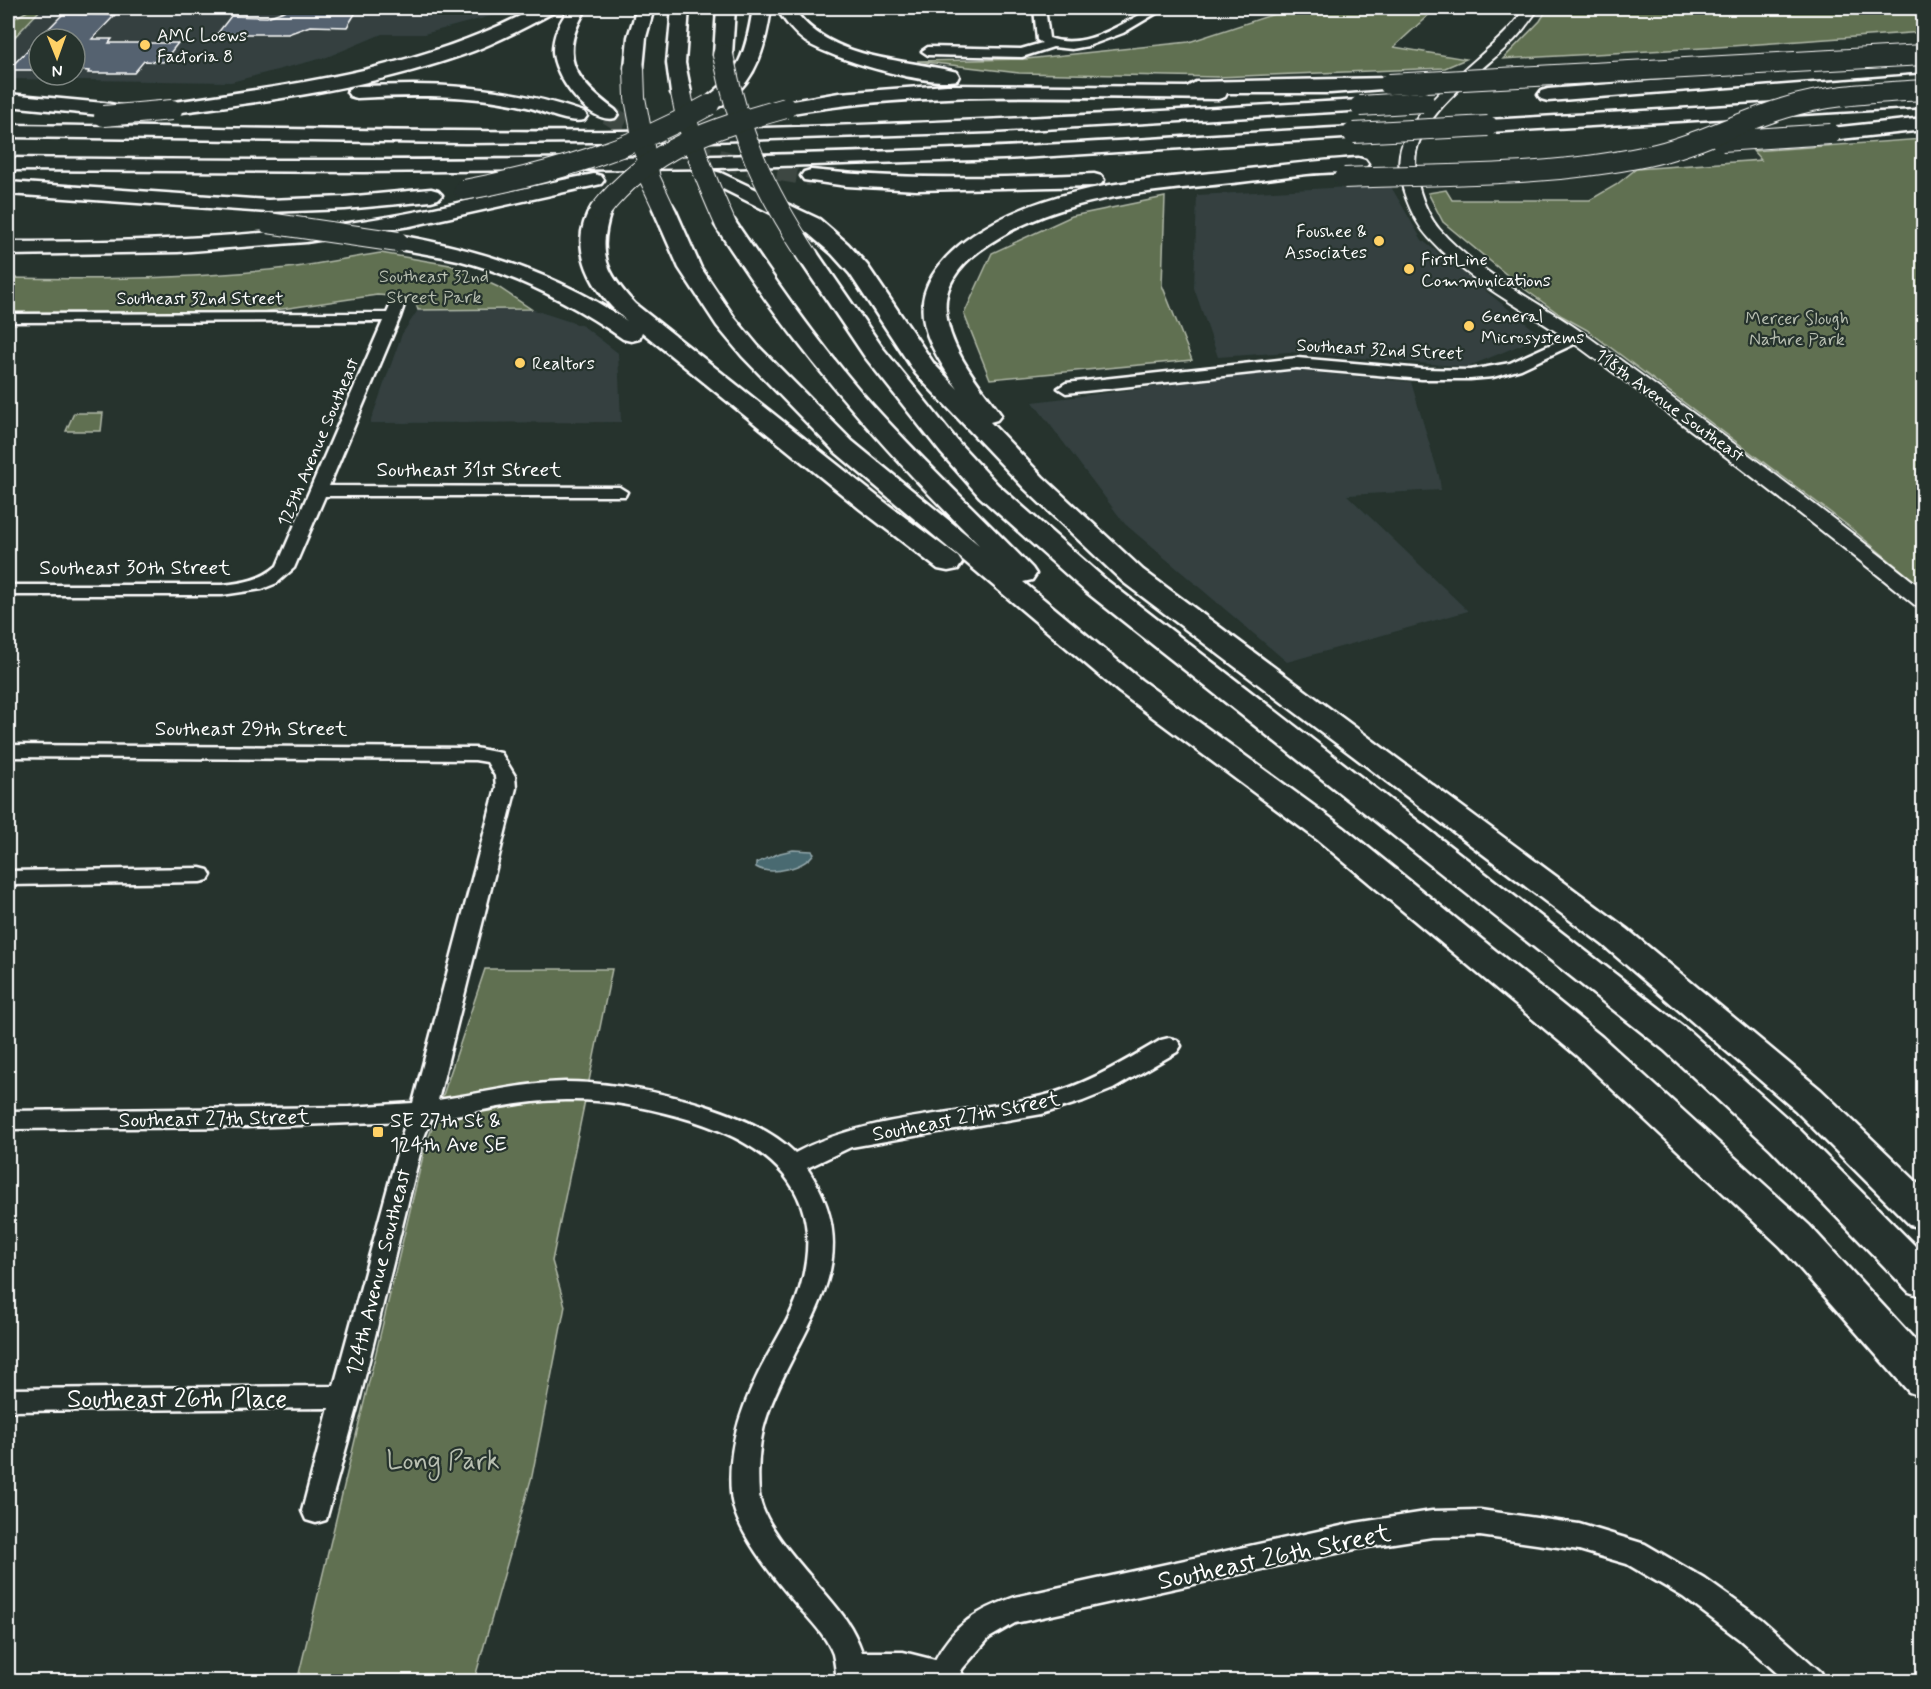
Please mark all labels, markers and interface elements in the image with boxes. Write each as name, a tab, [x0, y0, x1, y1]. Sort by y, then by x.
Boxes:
place label: AMC Loews Factoria 8	[157, 24, 247, 69]
north arrow	[27, 27, 87, 87]
marker: AMC Loews Factoria 8	[138, 38, 152, 52]
text: N	[52, 60, 63, 81]
place label: Foushee & Associates	[1285, 220, 1367, 265]
marker: Foushee & Associates	[1372, 234, 1386, 248]
place label: FirstLine Communications	[1421, 248, 1551, 293]
marker: FirstLine Communications	[1402, 262, 1416, 276]
park label: Southeast 32nd Street Park	[379, 265, 489, 310]
street label: Southeast 32nd Street	[116, 287, 284, 311]
place label: General Microsystems	[1481, 305, 1584, 350]
park label: Mercer Slough Nature Park	[1745, 307, 1849, 352]
marker: General Microsystems	[1462, 319, 1476, 333]
street label: Southeast 32nd Street	[1296, 334, 1464, 366]
street label: 118th Avenue Southeast	[1590, 343, 1749, 469]
place label: Realtors	[532, 352, 595, 376]
street label: 125th Avenue Southeast	[272, 354, 366, 531]
marker: Realtors	[513, 356, 527, 370]
street label: Southeast 31st Street	[376, 456, 562, 484]
street label: Southeast 30th Street	[39, 554, 231, 582]
street label: Southeast 29th Street	[155, 715, 348, 743]
street label: Southeast 27th Street	[870, 1085, 1063, 1149]
street label: Southeast 27th Street	[118, 1103, 310, 1135]
place label: SE 27th St & 124th Ave SE	[390, 1107, 507, 1159]
marker: SE 27th St & 124th Ave SE	[371, 1125, 385, 1139]
street label: 124th Avenue Southeast	[340, 1165, 418, 1379]
street label: Southeast 26th Place	[67, 1383, 287, 1417]
park label: Long Park	[386, 1445, 500, 1481]
street label: Southeast 26th Street	[1155, 1517, 1394, 1599]

